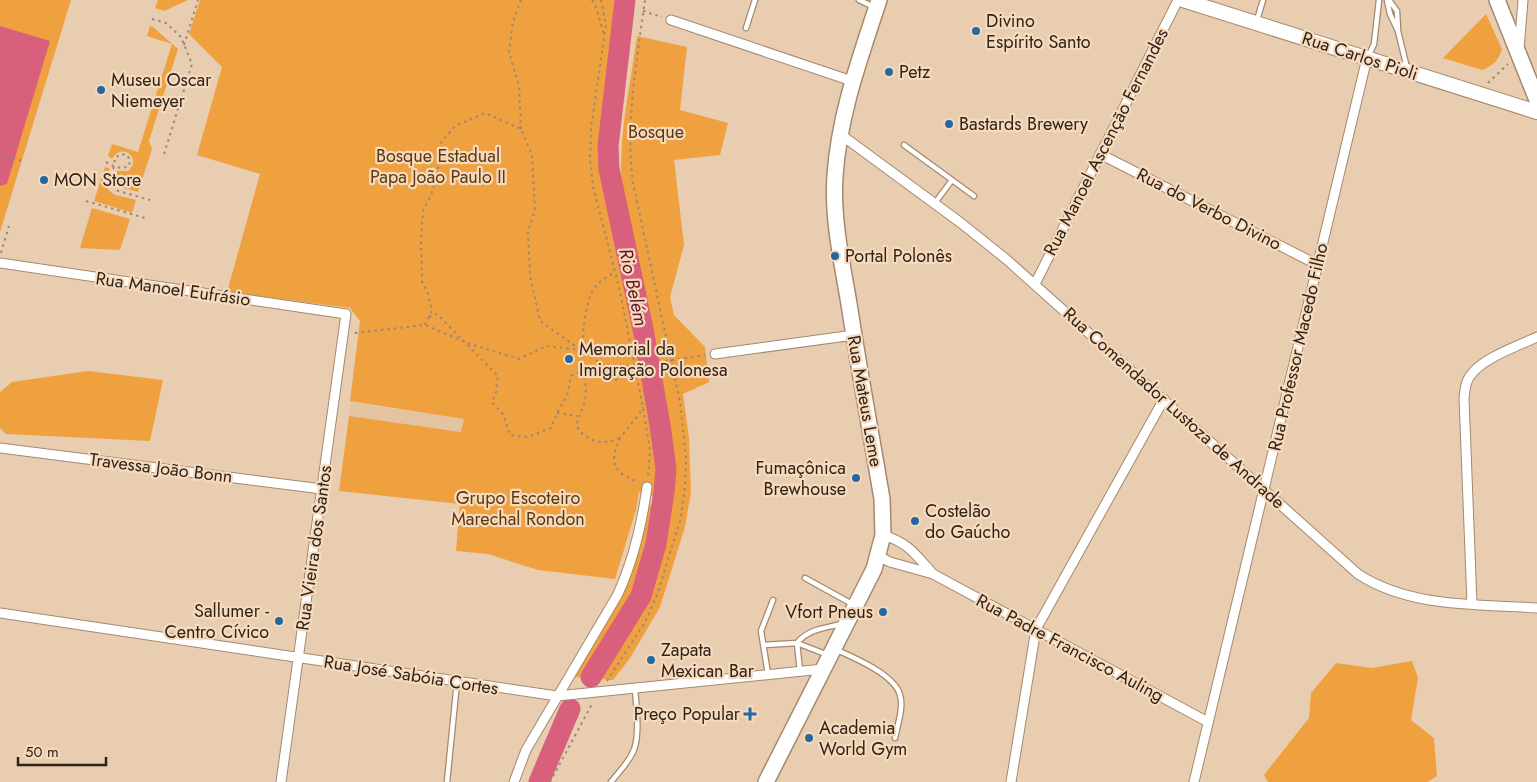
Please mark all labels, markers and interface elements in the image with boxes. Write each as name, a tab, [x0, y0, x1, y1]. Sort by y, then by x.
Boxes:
place label: Divino Espírito Santo	[986, 8, 1091, 55]
street label: Rua Manoel Ascenção Fernandes	[1037, 24, 1175, 260]
marker: Divino Espírito Santo	[970, 25, 982, 37]
street label: Rua Carlos Pioli	[1299, 25, 1421, 87]
place label: Petz	[899, 59, 931, 85]
marker: Petz	[883, 66, 895, 78]
place label: Museu Oscar Niemeyer	[111, 67, 212, 114]
marker: Museu Oscar Niemeyer	[95, 84, 107, 96]
place label: Bastards Brewery	[959, 111, 1088, 137]
marker: Bastards Brewery	[943, 118, 955, 130]
park label: Bosque	[628, 119, 684, 145]
park label: Bosque Estadual Papa João Paulo II	[370, 143, 506, 190]
street label: Rua do Verbo Divino	[1132, 161, 1286, 257]
place label: MON Store	[54, 167, 141, 193]
marker: MON Store	[38, 174, 50, 186]
street label: Rua Professor Macedo Filho	[1261, 240, 1335, 454]
place label: Portal Polonês	[845, 243, 952, 269]
water label: Rio Belém	[612, 246, 655, 328]
marker: Portal Polonês	[829, 250, 841, 262]
street label: Rua Manoel Eufrásio	[94, 265, 252, 313]
street label: Rua Comendador Lustoza de Andrade	[1057, 301, 1291, 515]
street label: Rua Mateus Leme	[841, 333, 889, 469]
place label: Memorial da Imigração Polonesa	[579, 336, 728, 383]
marker: Memorial da Imigração Polonesa	[563, 353, 575, 365]
street label: Travessa João Bonn	[88, 446, 234, 490]
place label: Fumaçônica Brewhouse	[755, 455, 846, 502]
street label: Rua Vieira dos Santos	[290, 464, 338, 632]
marker: Fumaçônica Brewhouse	[850, 472, 862, 484]
park label: Grupo Escoteiro Marechal Rondon	[451, 485, 585, 532]
place label: Costelão do Gaúcho	[925, 498, 1011, 545]
marker: Costelão do Gaúcho	[909, 515, 921, 527]
street label: Rua Padre Francisco Auling	[972, 587, 1168, 709]
place label: Sallumer - Centro Cívico	[164, 598, 269, 645]
place label: Vfort Pneus	[785, 599, 873, 625]
marker: Vfort Pneus	[877, 606, 889, 618]
marker: Sallumer - Centro Cívico	[273, 615, 285, 627]
place label: Zapata Mexican Bar	[661, 637, 755, 684]
street label: Rua José Sabóia Cortes	[322, 648, 500, 702]
marker: Zapata Mexican Bar	[645, 654, 657, 666]
place label: Preço Popular	[634, 701, 741, 727]
marker: Preço Popular	[744, 708, 756, 720]
place label: Academia World Gym	[819, 715, 907, 762]
marker: Academia World Gym	[803, 732, 815, 744]
scale bar	[18, 734, 105, 766]
text: 50 m	[25, 741, 59, 763]

